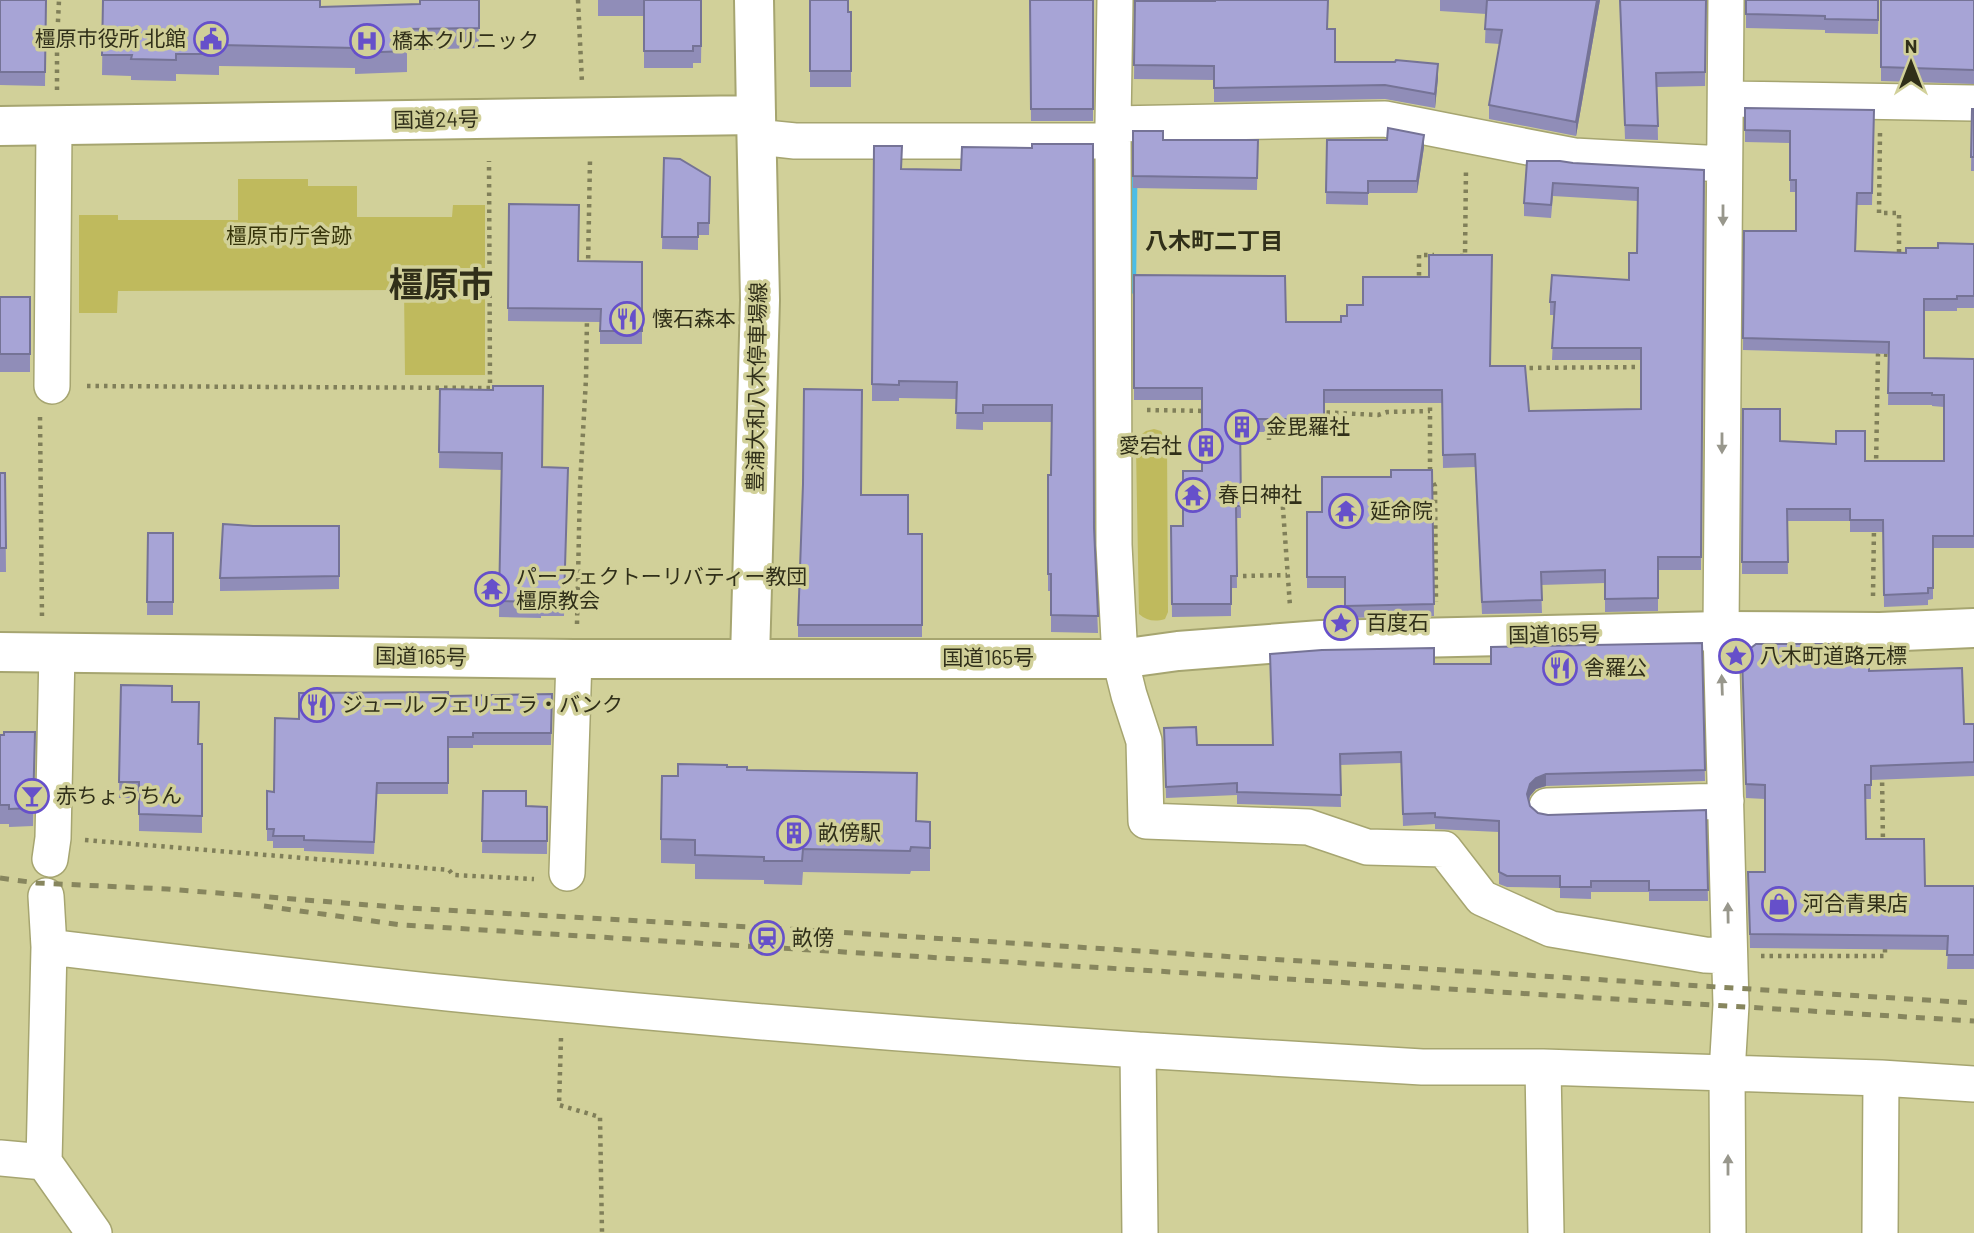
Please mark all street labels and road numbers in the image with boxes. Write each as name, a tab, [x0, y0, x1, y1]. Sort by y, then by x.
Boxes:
street label: 国道24号	[393, 105, 479, 132]
street label: 豊浦大和八木停車場線	[741, 282, 770, 492]
street label: 国道165号	[1508, 620, 1600, 647]
street label: 国道165号	[375, 642, 467, 669]
street label: 国道165号	[942, 644, 1034, 669]

